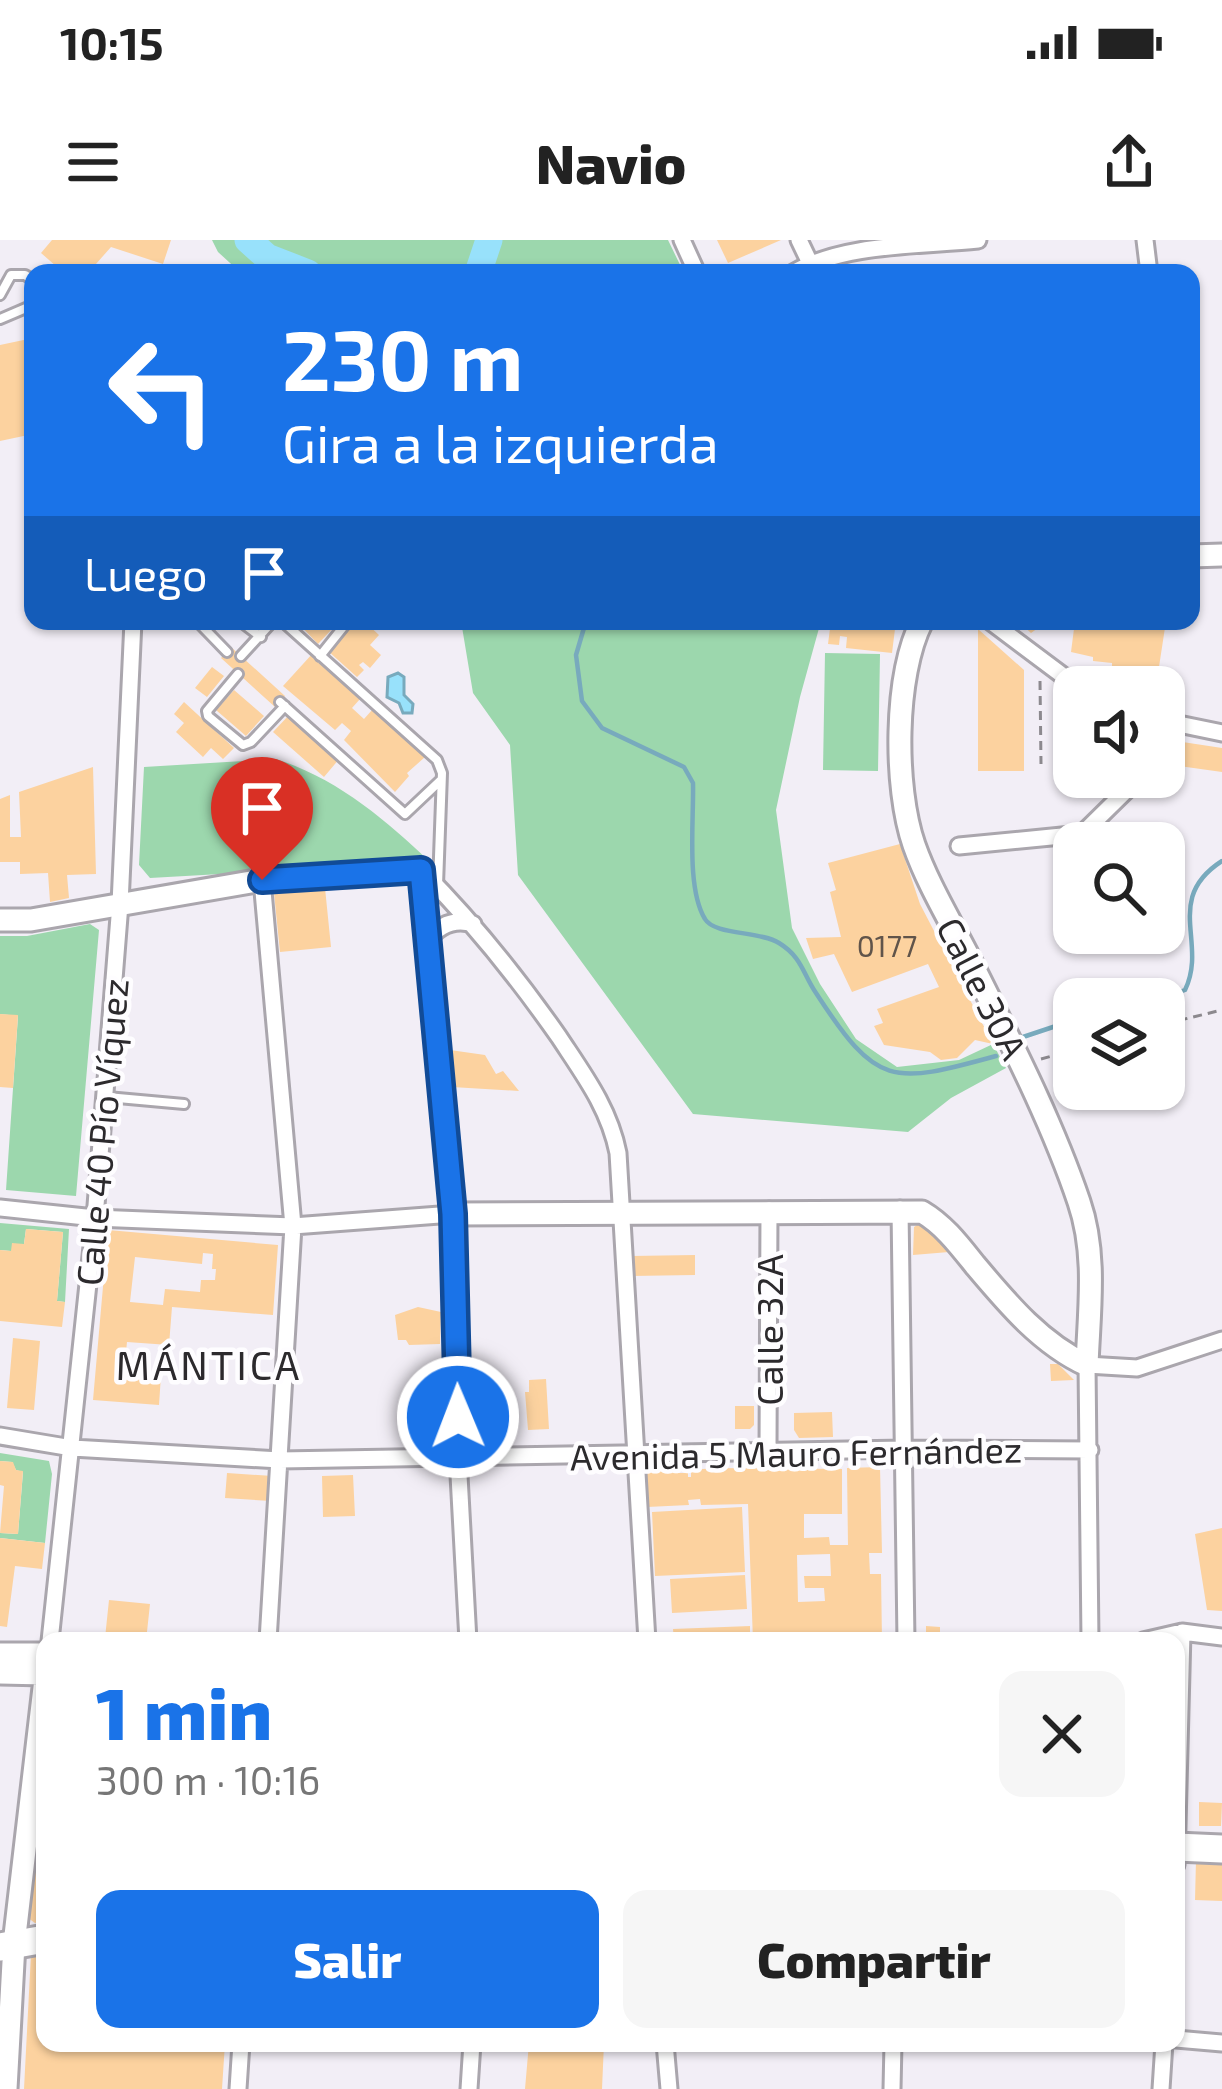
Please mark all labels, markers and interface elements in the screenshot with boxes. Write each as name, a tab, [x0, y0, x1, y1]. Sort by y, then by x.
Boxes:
text: 10:15	[60, 15, 164, 69]
icon: menu	[60, 129, 126, 195]
icon: share	[1096, 129, 1162, 195]
text: Navio	[536, 130, 686, 195]
text: 230 m	[282, 307, 524, 408]
icon: left	[84, 312, 240, 468]
text: Gira a la izquierda	[282, 409, 719, 474]
icon: arrive	[231, 540, 297, 606]
text: Luego	[84, 546, 207, 600]
map controls	[1053, 666, 1185, 1110]
button: sound	[1053, 666, 1185, 798]
pin	[211, 757, 313, 880]
icon: arrive	[229, 775, 295, 841]
button: search	[1053, 822, 1185, 954]
street label: Calle 30A	[929, 910, 1037, 1067]
house number: 0177	[857, 927, 917, 963]
street label: Calle 40 Pío Víquez	[66, 977, 136, 1287]
button: layers	[1053, 978, 1185, 1110]
street label: Calle 32A	[747, 1254, 790, 1406]
district label: MÁNTICA	[116, 1341, 302, 1388]
position arrow	[395, 1354, 521, 1480]
street label: Avenida 5 Mauro Fernández	[570, 1427, 1022, 1477]
text: 1 min	[96, 1668, 272, 1754]
button: close	[999, 1671, 1125, 1797]
text: 300 m · 10:16	[96, 1756, 320, 1803]
button: Salir	[96, 1890, 599, 2028]
button: Compartir	[623, 1890, 1125, 2028]

